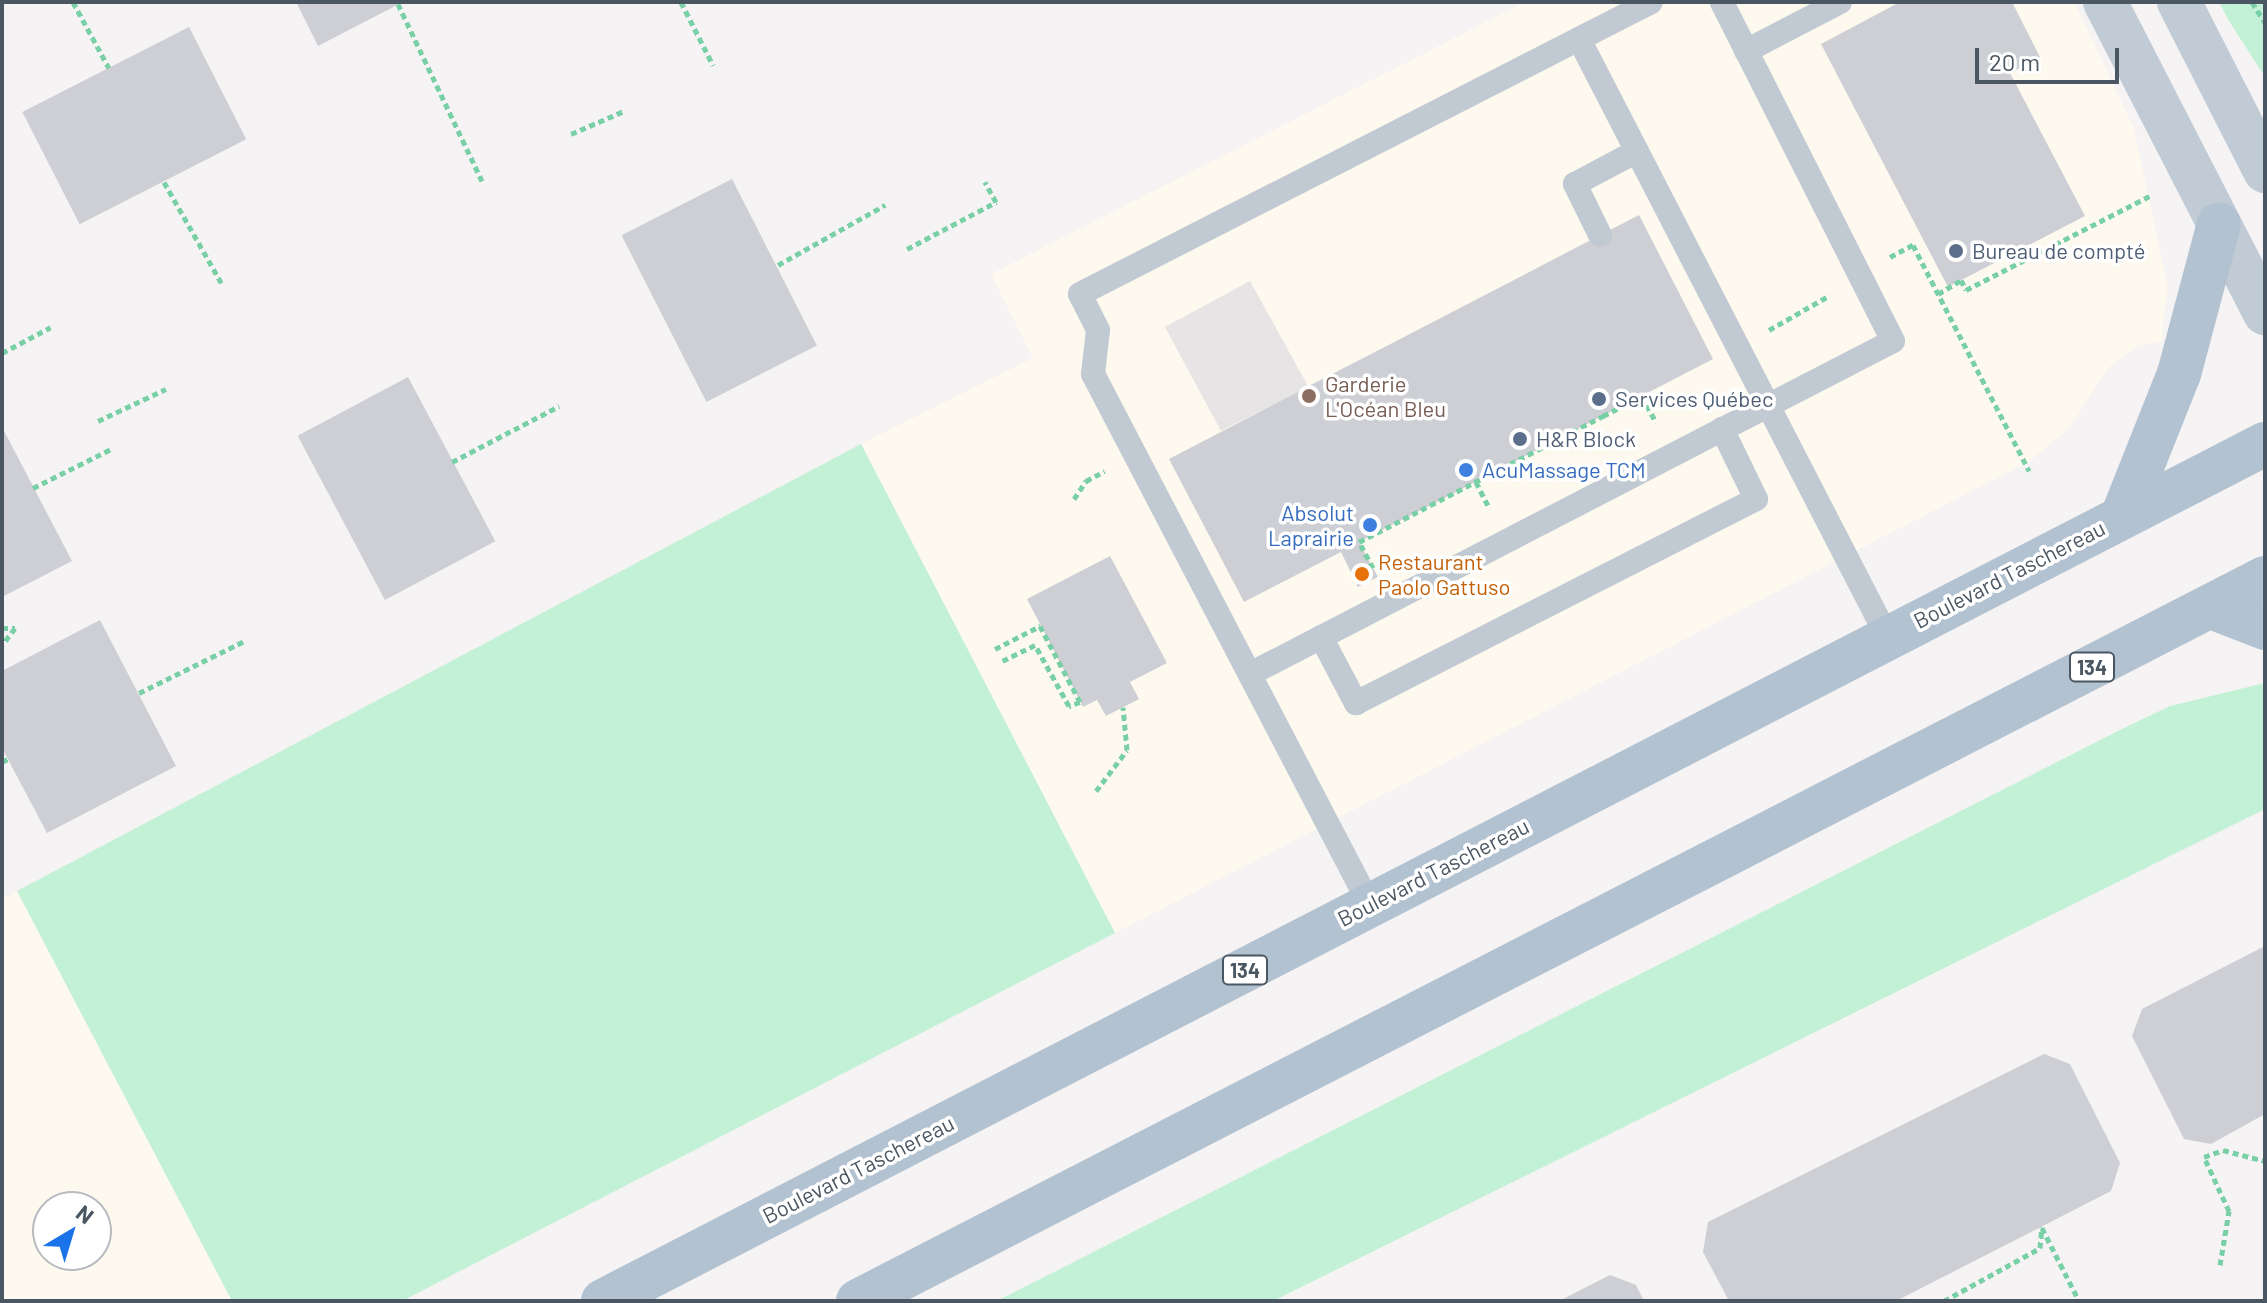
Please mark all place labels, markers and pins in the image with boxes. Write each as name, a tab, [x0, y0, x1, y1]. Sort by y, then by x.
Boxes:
place label: Bureau de compté	[1972, 238, 2145, 264]
marker: Bureau de compté	[1947, 242, 1965, 260]
place label: Garderie L'Océan Bleu	[1325, 370, 1446, 422]
place label: Services Québec	[1615, 386, 1773, 412]
marker: Garderie L'Océan Bleu	[1300, 387, 1318, 405]
marker: Services Québec	[1590, 390, 1608, 408]
place label: H&R Block	[1536, 426, 1636, 452]
marker: H&R Block	[1511, 430, 1529, 448]
place label: AcuMassage TCM	[1482, 457, 1646, 483]
marker: AcuMassage TCM	[1457, 461, 1475, 479]
place label: Absolut Laprairie	[1268, 499, 1354, 550]
marker: Absolut Laprairie	[1361, 516, 1379, 534]
place label: Restaurant Paolo Gattuso	[1378, 548, 1511, 600]
marker: Restaurant Paolo Gattuso	[1353, 565, 1371, 583]

